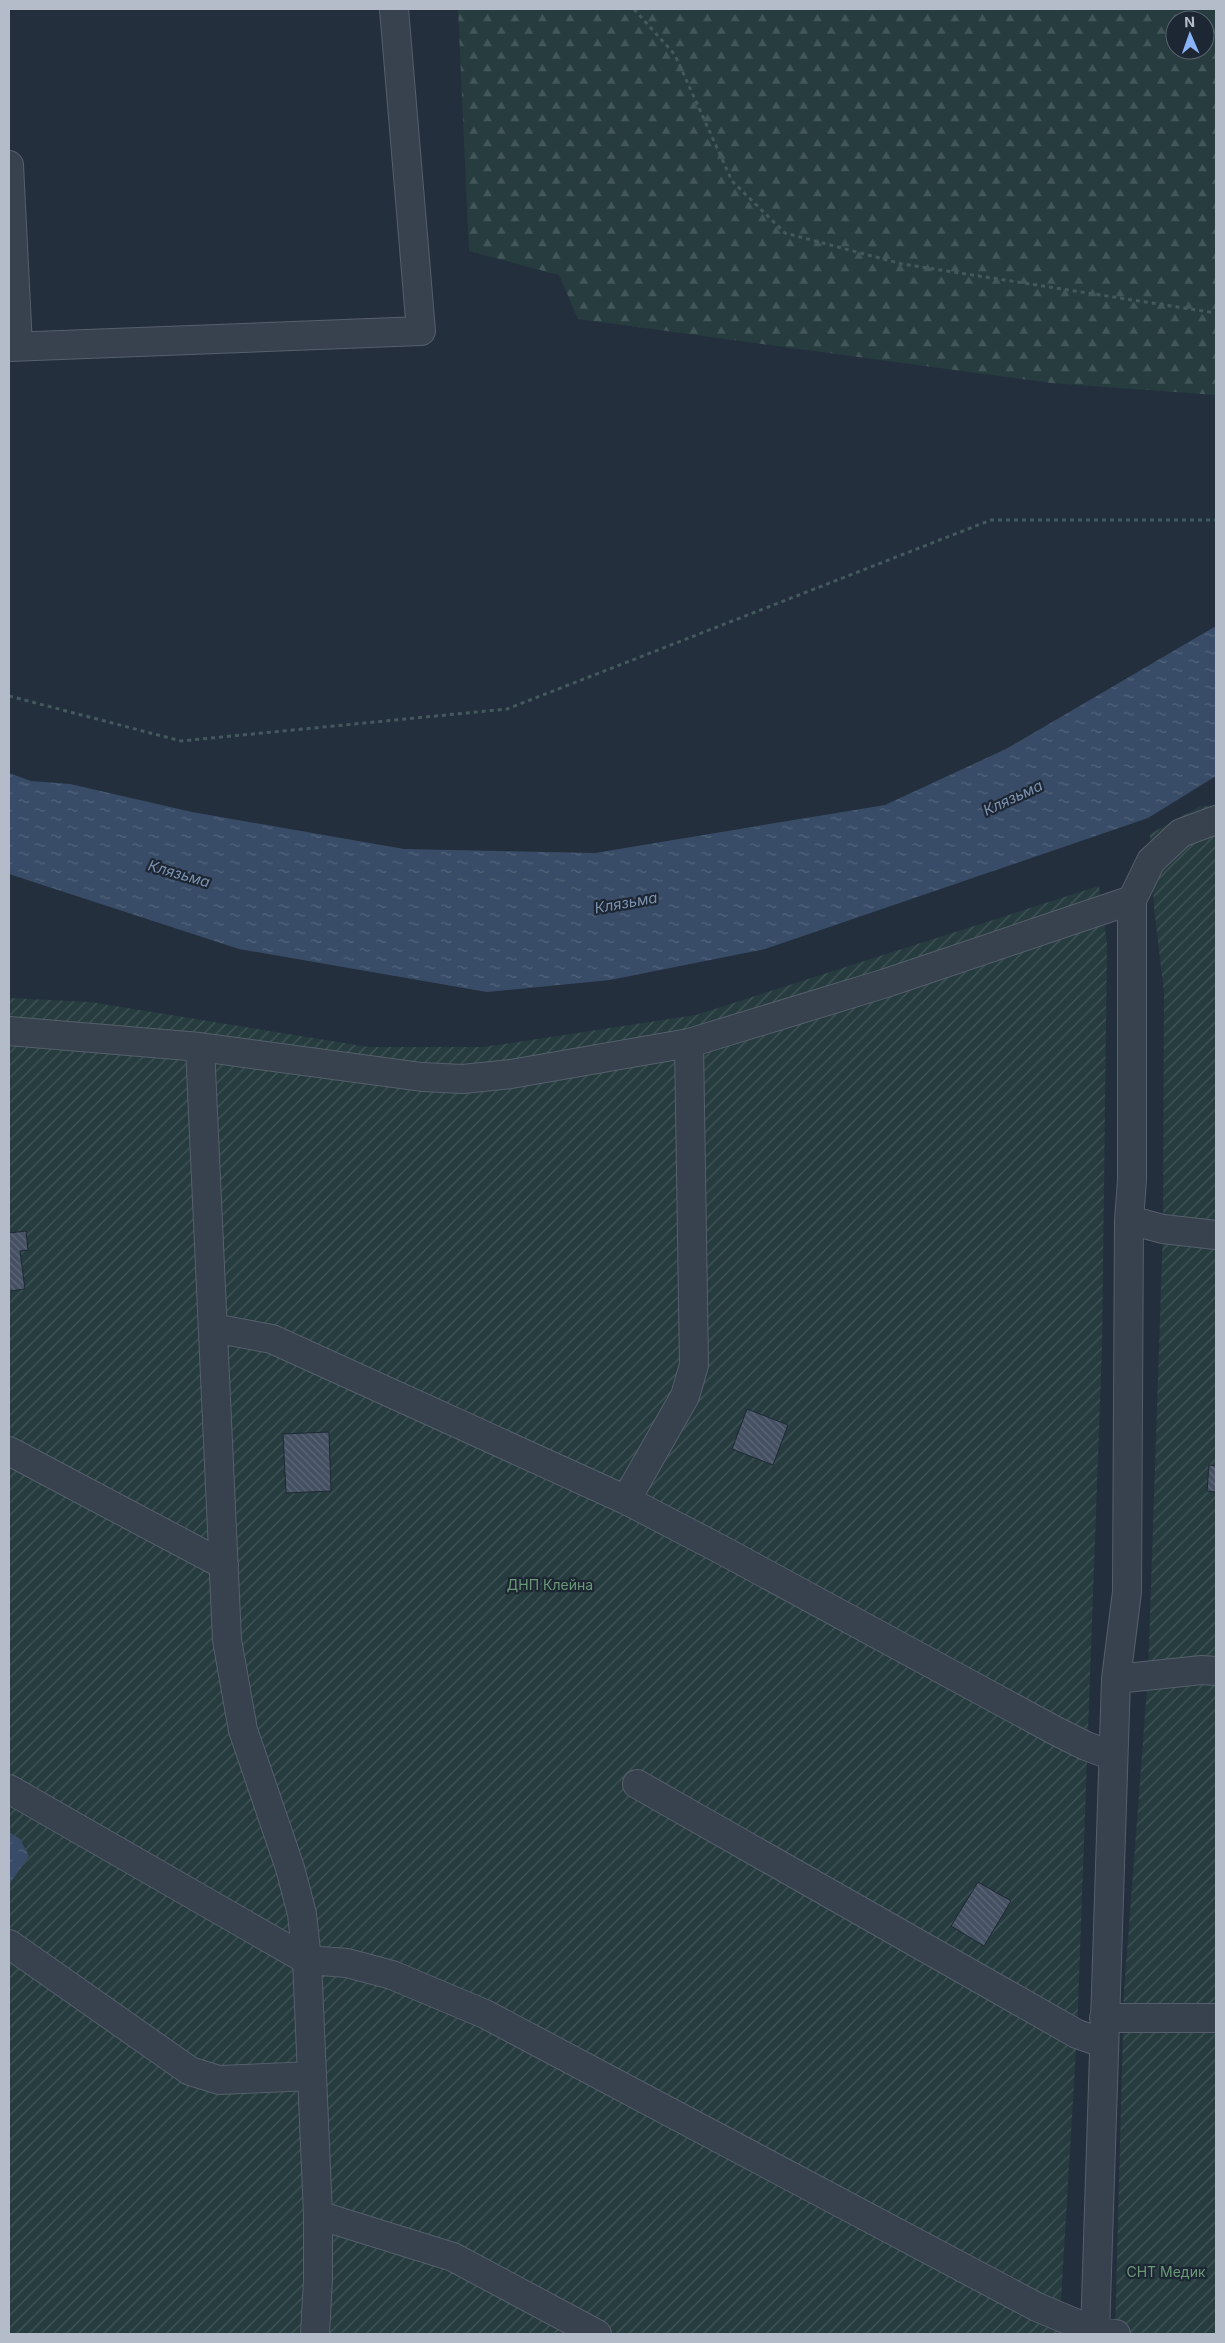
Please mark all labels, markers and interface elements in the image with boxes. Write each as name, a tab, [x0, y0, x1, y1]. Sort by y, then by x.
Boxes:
north arrow	[1165, 10, 1215, 60]
text: N	[1184, 13, 1195, 30]
water label: Клязьма	[980, 776, 1046, 820]
water label: Клязьма	[146, 856, 212, 891]
water label: Клязьма	[593, 888, 659, 917]
park label: ДНП Клейна	[507, 1576, 593, 1593]
park label: СНТ Медик	[1126, 2263, 1206, 2280]

